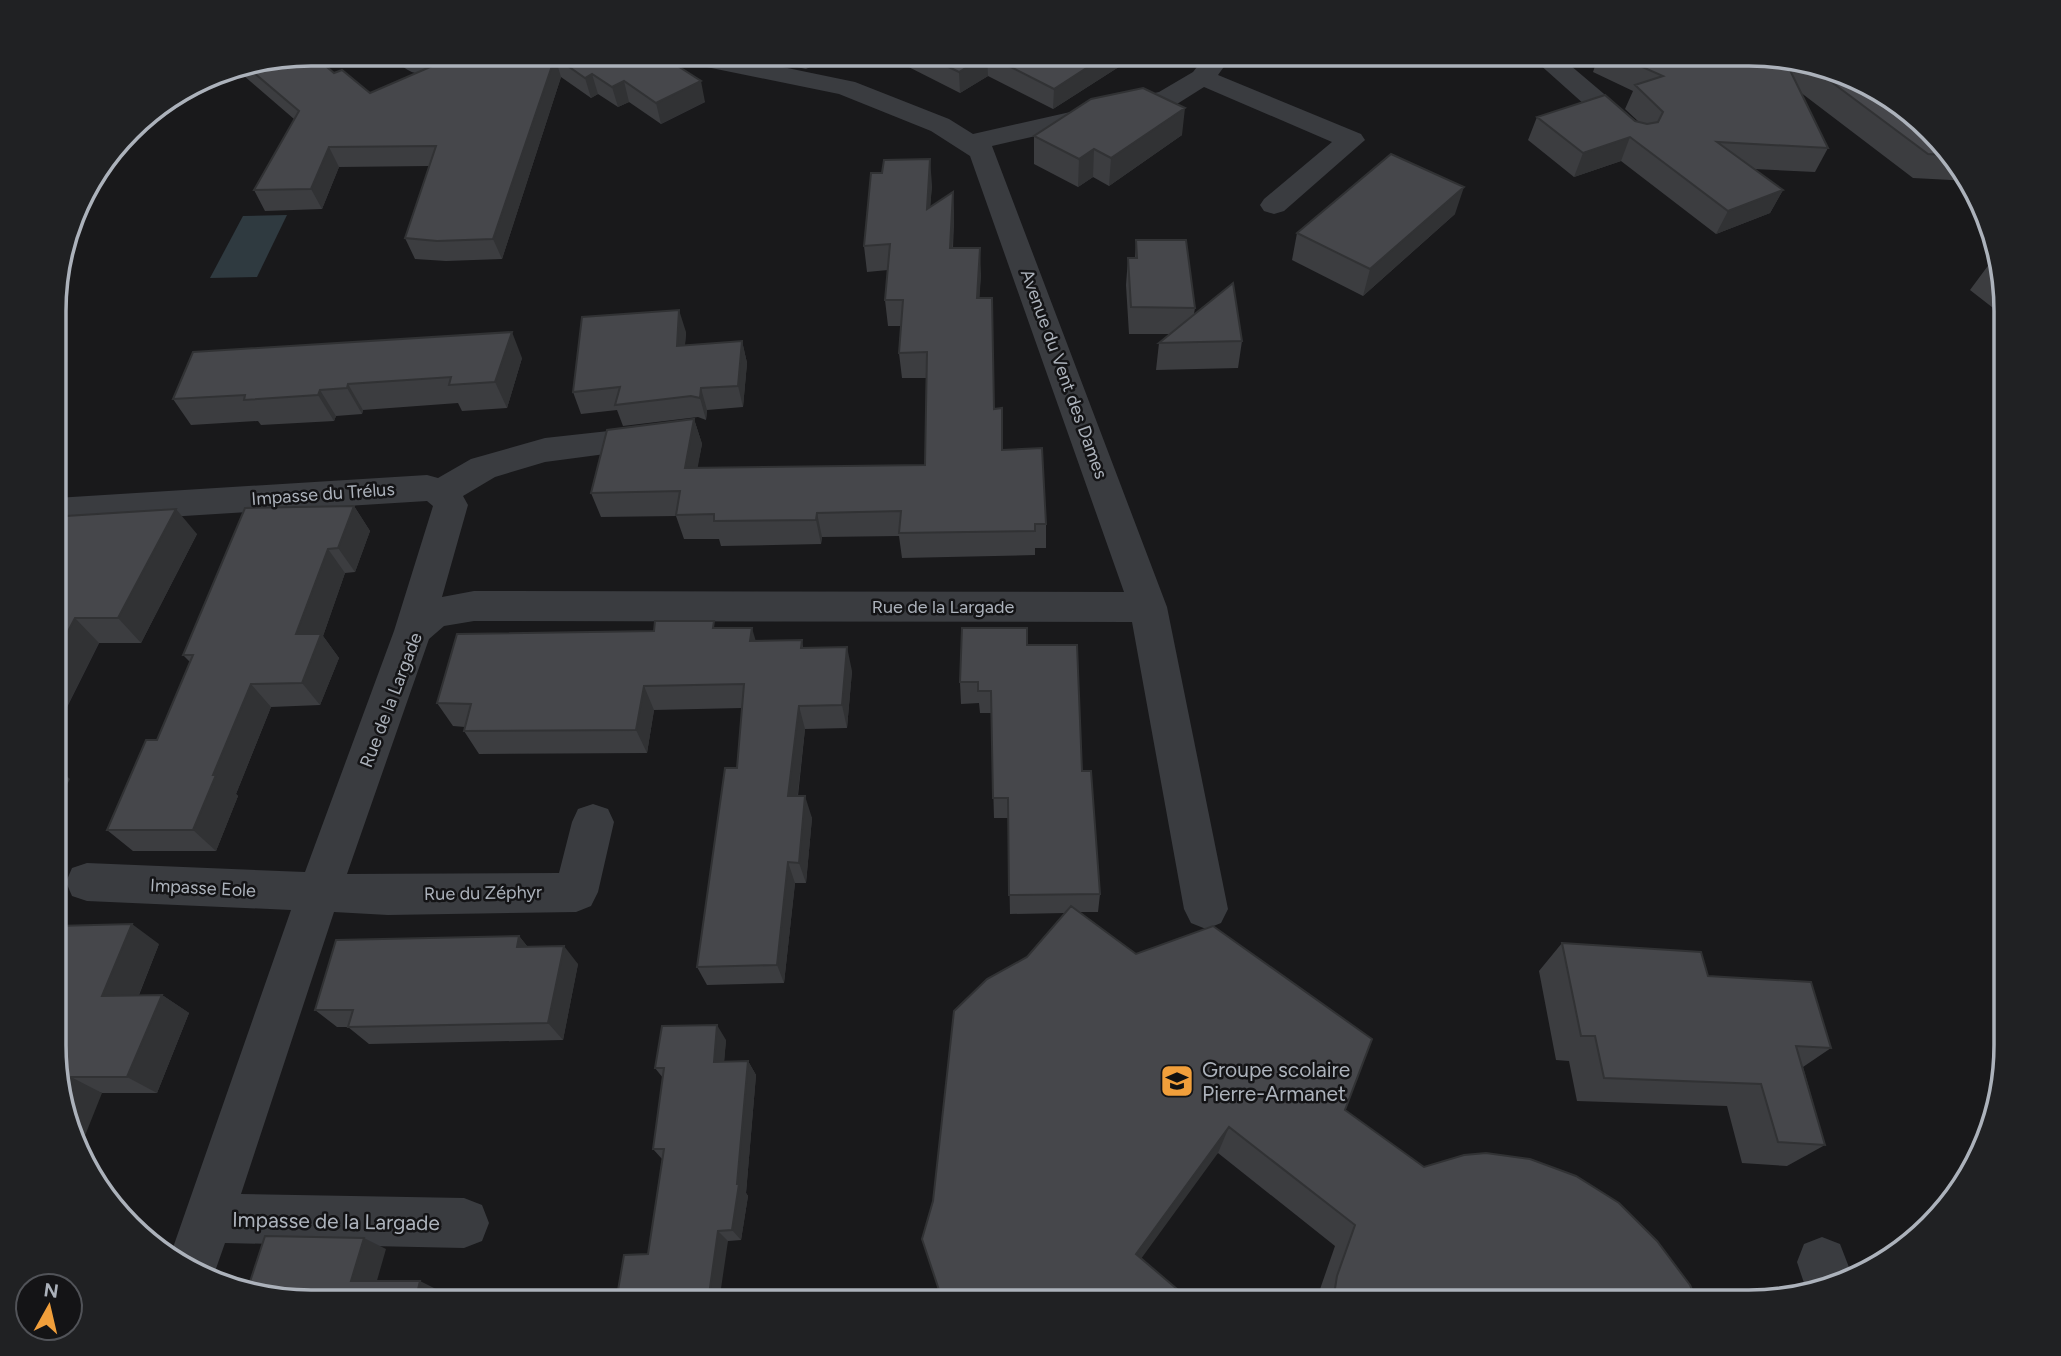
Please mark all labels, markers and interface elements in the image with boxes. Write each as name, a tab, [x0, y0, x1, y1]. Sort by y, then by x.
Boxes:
street label: Avenue du Vent des Dames	[1016, 266, 1112, 482]
street label: Impasse du Trélus	[251, 478, 395, 510]
street label: Rue de la Largade	[872, 596, 1015, 618]
street label: Rue de la Largade	[355, 629, 427, 771]
street label: Impasse Eole	[150, 874, 257, 902]
street label: Rue du Zéphyr	[424, 881, 542, 905]
place label: Groupe scolaire Pierre-Armanet	[1202, 1057, 1350, 1106]
school or university icon: Groupe scolaire Pierre-Armanet	[1158, 1062, 1196, 1100]
street label: Impasse de la Largade	[232, 1207, 440, 1235]
north arrow	[14, 1272, 84, 1342]
text: N	[42, 1278, 60, 1303]

